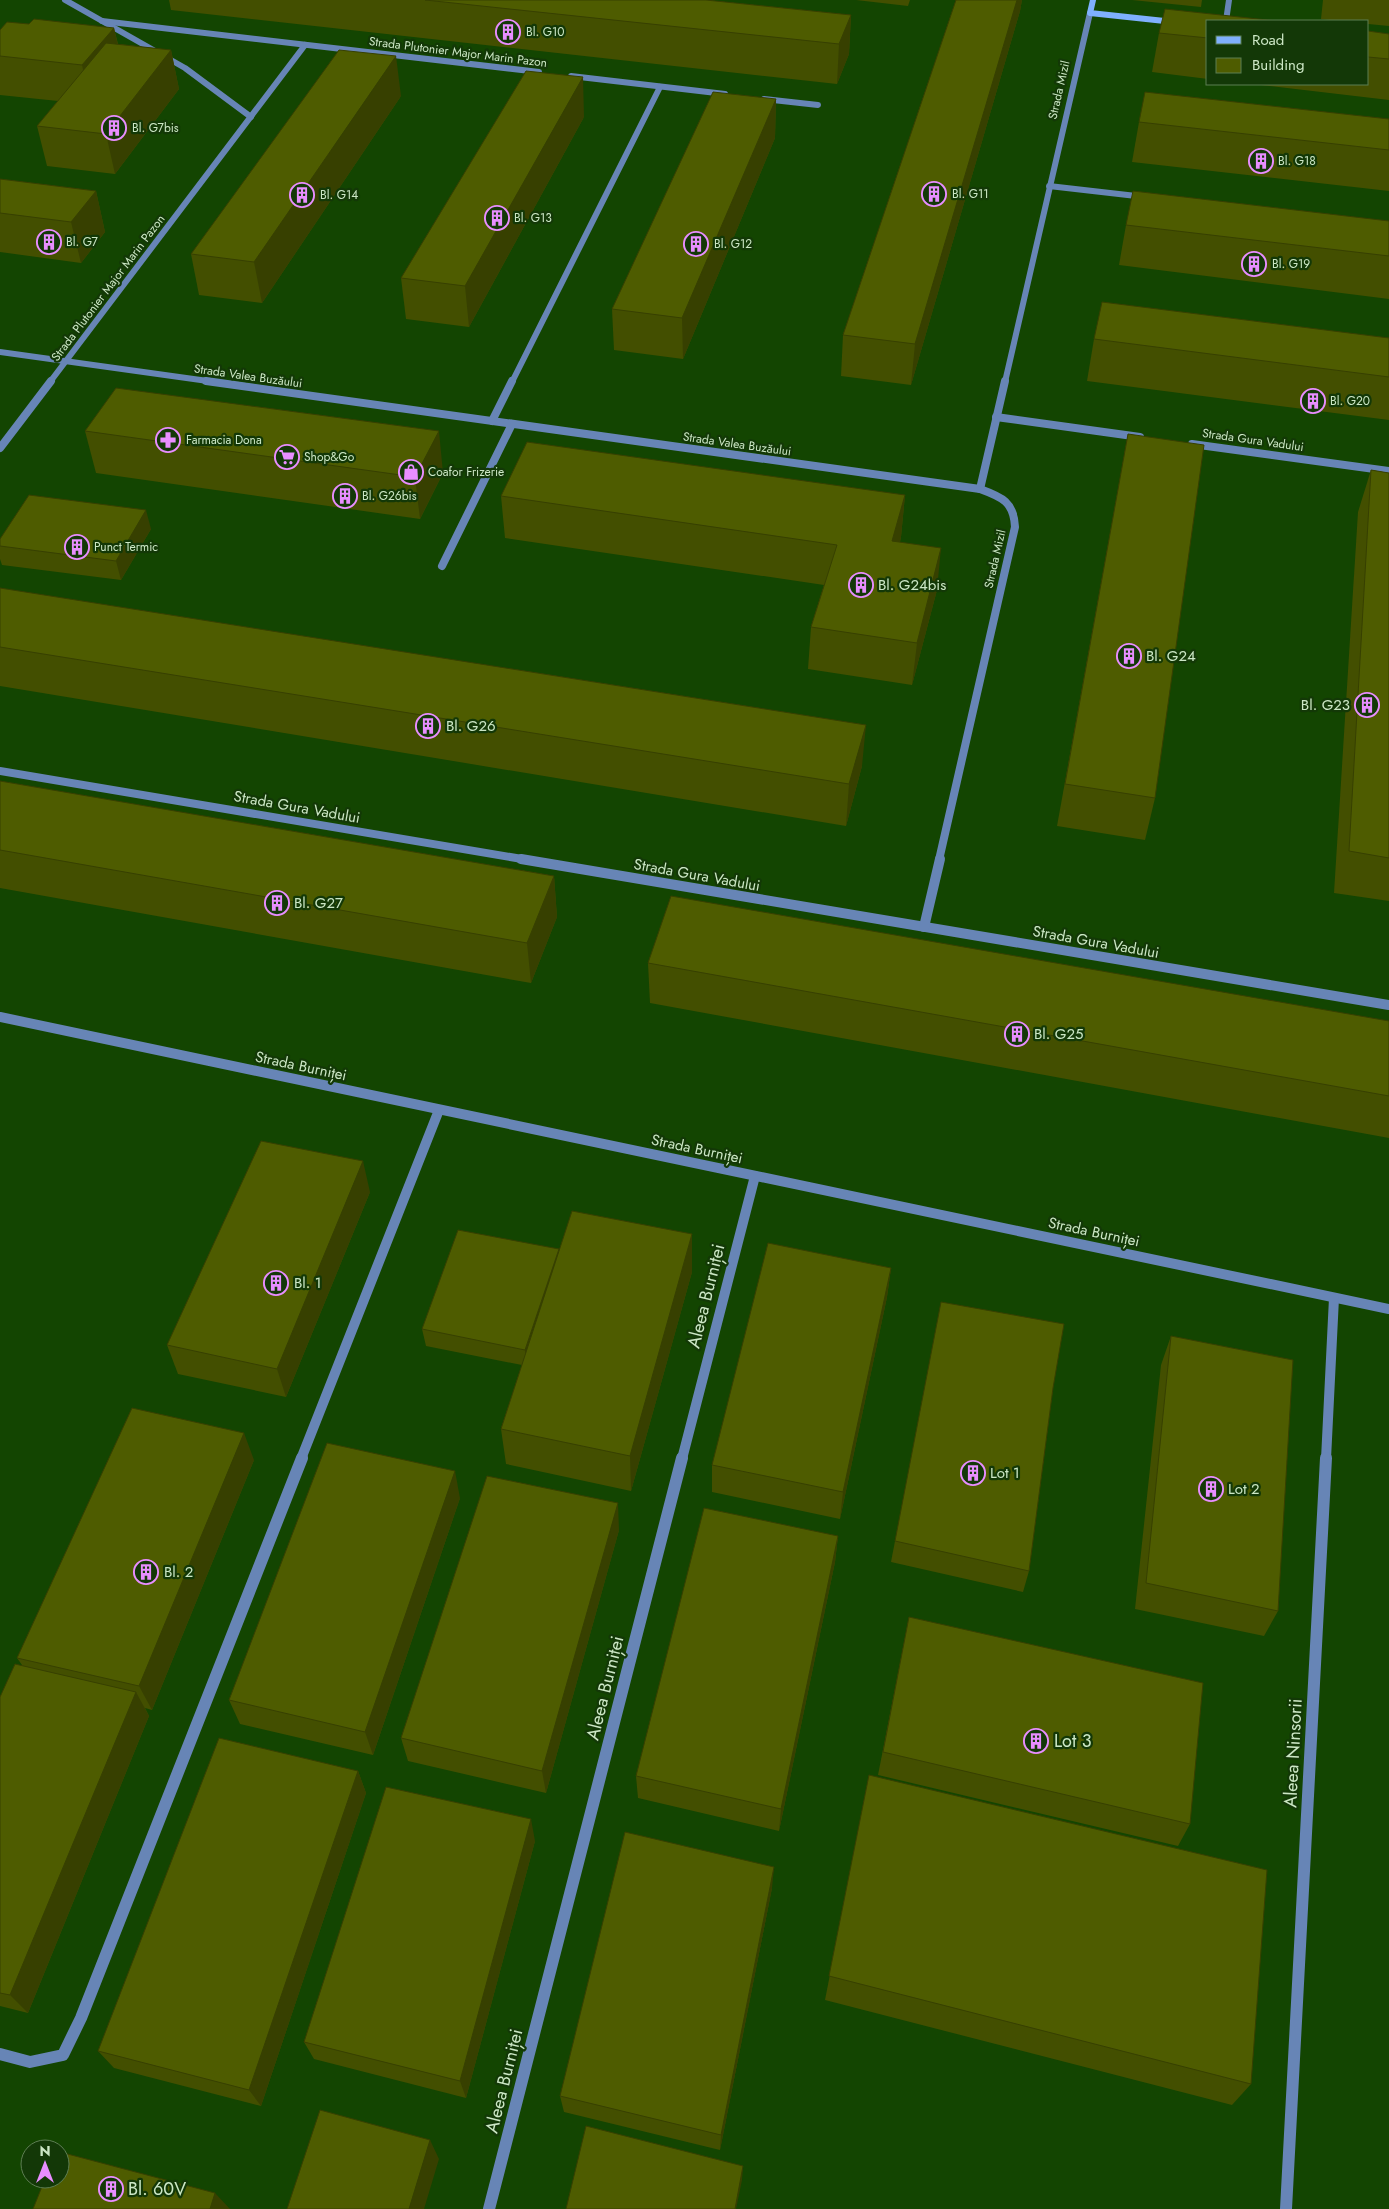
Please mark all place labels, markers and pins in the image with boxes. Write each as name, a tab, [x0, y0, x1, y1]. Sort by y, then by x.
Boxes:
building icon: Bl. G10	[495, 19, 521, 45]
place label: Bl. G10	[526, 23, 565, 41]
building icon: Bl. G7bis	[101, 115, 127, 141]
place label: Bl. G7bis	[132, 119, 179, 137]
building icon: Bl. G18	[1248, 148, 1274, 174]
place label: Bl. G18	[1278, 152, 1316, 170]
building icon: Bl. G11	[921, 181, 947, 207]
building icon: Bl. G14	[289, 182, 315, 208]
place label: Bl. G11	[952, 185, 989, 203]
place label: Bl. G14	[320, 186, 358, 204]
building icon: Bl. G13	[484, 205, 510, 231]
place label: Bl. G13	[514, 209, 552, 227]
building icon: Bl. G7	[36, 229, 62, 255]
building icon: Bl. G12	[683, 231, 709, 257]
place label: Bl. G7	[66, 233, 99, 251]
place label: Bl. G12	[714, 235, 752, 253]
building icon: Bl. G19	[1241, 251, 1267, 277]
place label: Bl. G19	[1272, 255, 1310, 273]
building icon: Bl. G20	[1300, 388, 1326, 414]
place label: Bl. G20	[1330, 392, 1370, 410]
pharmacy icon: Farmacia Dona	[155, 427, 181, 453]
place label: Farmacia Dona	[186, 431, 262, 449]
supermarket icon: Shop&Go	[274, 444, 300, 470]
place label: Shop&Go	[304, 448, 355, 466]
shop icon: Coafor Frizerie	[398, 459, 424, 485]
place label: Coafor Frizerie	[428, 463, 504, 481]
building icon: Bl. G26bis	[332, 483, 358, 509]
place label: Bl. G26bis	[362, 487, 417, 505]
building icon: Punct Termic	[64, 534, 90, 560]
place label: Punct Termic	[94, 538, 158, 556]
building icon: Bl. G24bis	[848, 572, 874, 598]
place label: Bl. G24bis	[878, 574, 946, 596]
building icon: Bl. G24	[1116, 643, 1142, 669]
place label: Bl. G24	[1146, 645, 1196, 667]
building icon: Bl. G23	[1354, 692, 1380, 718]
place label: Bl. G23	[1301, 694, 1350, 716]
building icon: Bl. G26	[415, 713, 441, 739]
place label: Bl. G26	[446, 715, 496, 737]
building icon: Bl. G27	[264, 890, 290, 916]
place label: Bl. G27	[294, 892, 343, 914]
building icon: Bl. G25	[1004, 1021, 1030, 1047]
place label: Bl. G25	[1034, 1023, 1083, 1045]
building icon: Bl. 1	[263, 1270, 289, 1296]
place label: Bl. 1	[294, 1272, 322, 1294]
building icon: Lot 1	[960, 1460, 986, 1486]
place label: Lot 1	[990, 1462, 1020, 1484]
building icon: Lot 2	[1198, 1476, 1224, 1502]
place label: Lot 2	[1228, 1478, 1260, 1500]
building icon: Bl. 2	[133, 1559, 159, 1585]
place label: Bl. 2	[164, 1561, 193, 1583]
building icon: Lot 3	[1023, 1728, 1049, 1754]
place label: Lot 3	[1054, 1728, 1092, 1754]
building icon: Bl. 60V	[98, 2176, 124, 2202]
place label: Bl. 60V	[128, 2176, 186, 2202]

